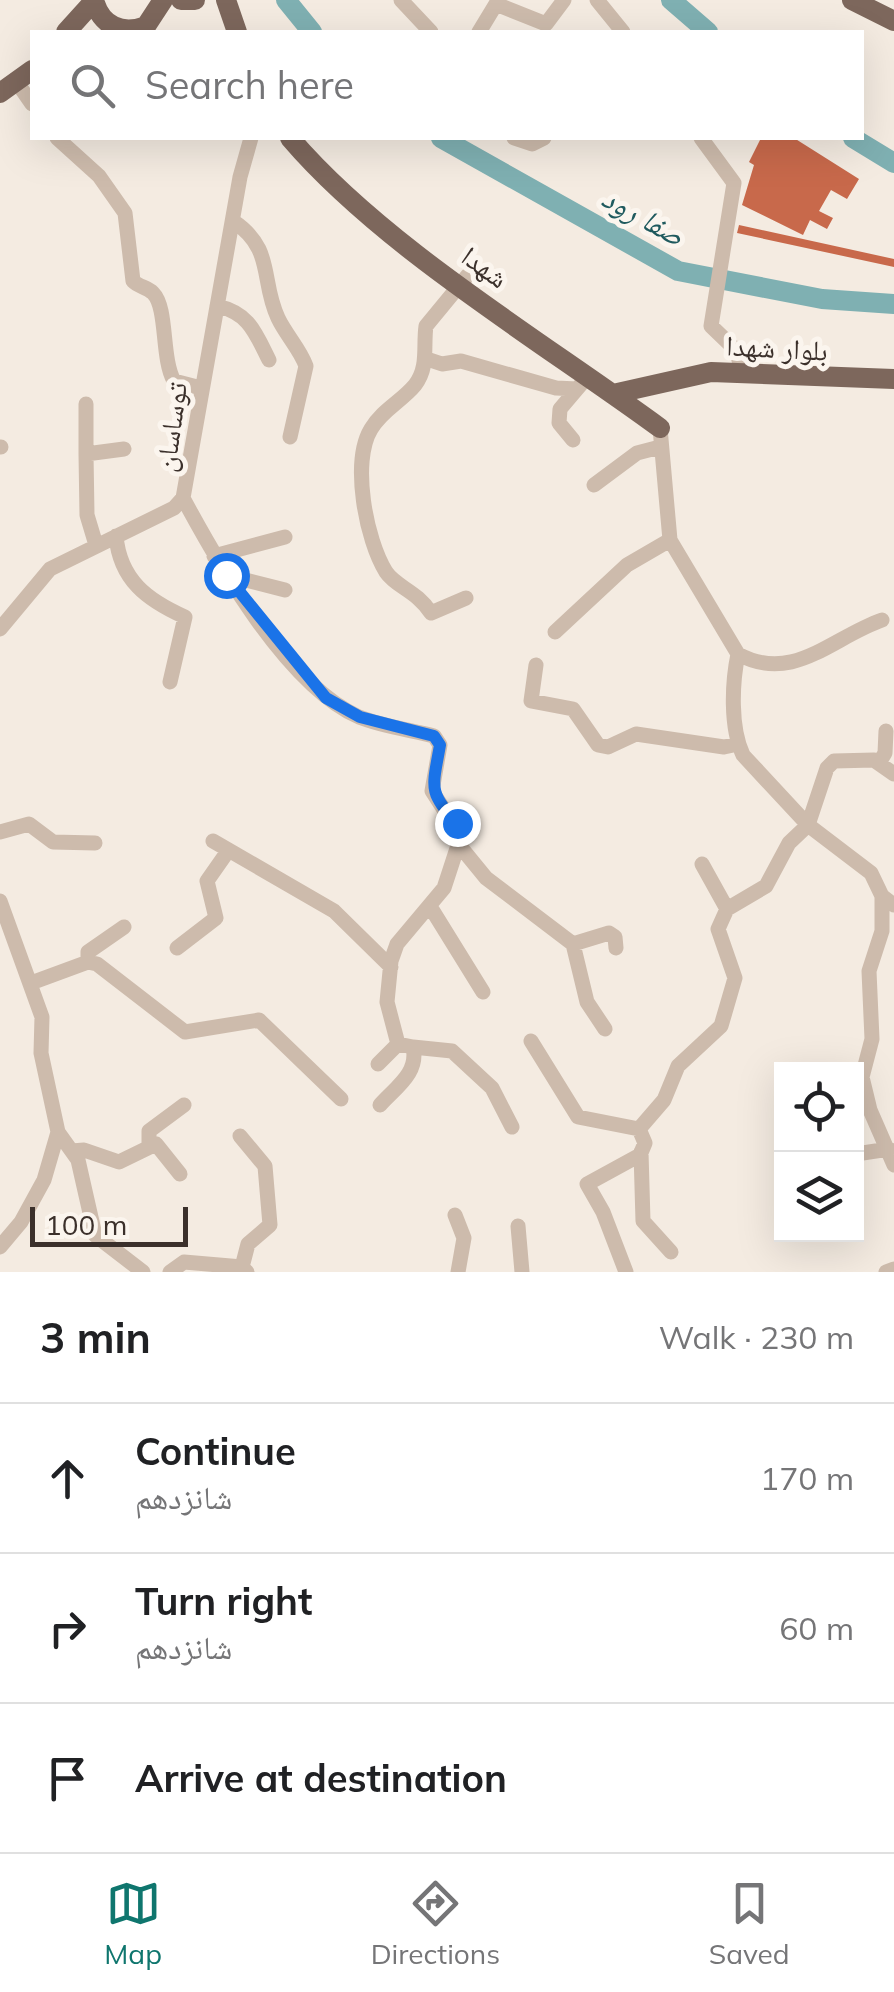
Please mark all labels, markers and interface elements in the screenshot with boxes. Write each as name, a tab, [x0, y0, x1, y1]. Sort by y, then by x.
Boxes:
search box	[30, 30, 864, 140]
icon: search	[65, 58, 120, 113]
text: Search here	[145, 61, 354, 109]
water label: صفا رود	[596, 178, 692, 254]
street label: شهدا	[455, 238, 515, 295]
street label: بلوار شهدا	[725, 327, 829, 368]
street label: توساسان	[147, 380, 194, 474]
route start	[204, 553, 250, 599]
route end	[435, 801, 481, 847]
map controls	[774, 1062, 864, 1242]
button: locate	[774, 1062, 864, 1152]
button: layers	[774, 1152, 864, 1242]
scale bar	[30, 1202, 188, 1246]
text: 100 m	[45, 1207, 127, 1242]
text: 3 min	[40, 1311, 151, 1364]
text: Walk · 230 m	[659, 1317, 854, 1357]
text: Continue	[135, 1427, 296, 1475]
icon: ahead	[40, 1451, 95, 1506]
text: 170 m	[760, 1458, 854, 1498]
text: شانزدهم	[135, 1477, 232, 1517]
text: Turn right	[135, 1577, 312, 1625]
icon: right	[40, 1601, 95, 1656]
text: 60 m	[779, 1608, 854, 1648]
text: شانزدهم	[135, 1627, 232, 1667]
icon: arrive	[40, 1751, 95, 1806]
text: Arrive at destination	[135, 1754, 507, 1802]
tab: Map	[104, 1876, 162, 1971]
tab: Directions	[371, 1876, 500, 1971]
tab: Saved	[709, 1876, 790, 1971]

